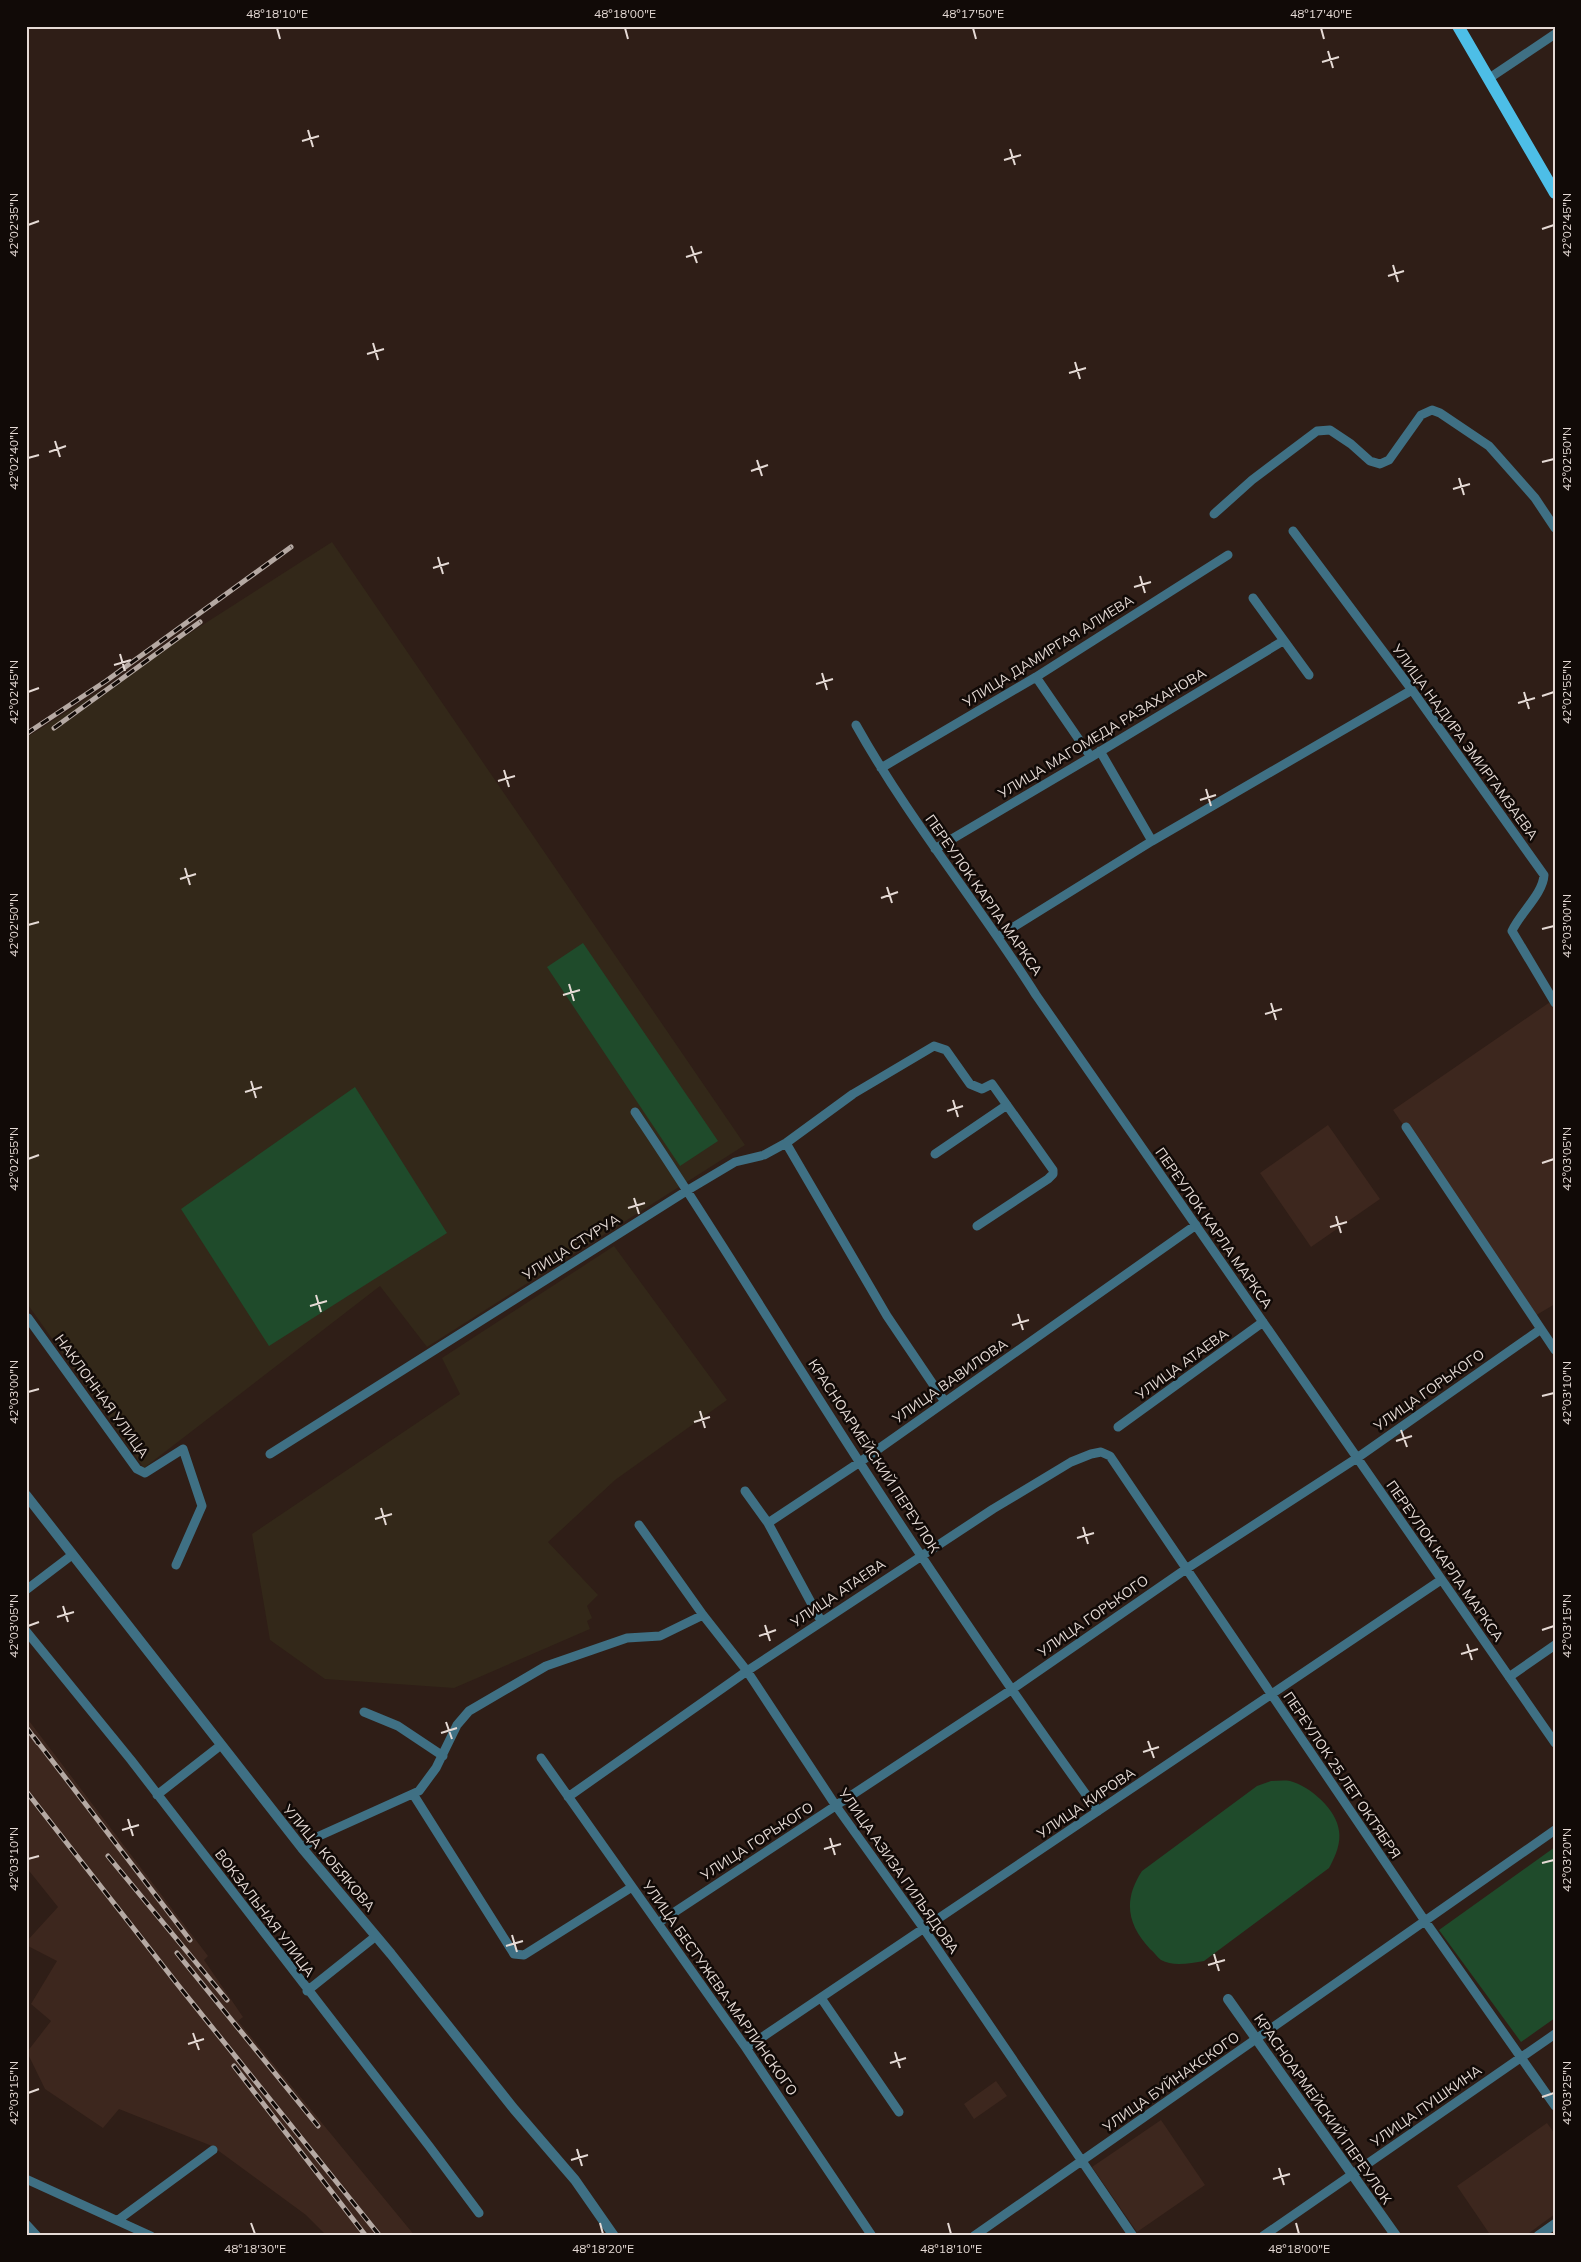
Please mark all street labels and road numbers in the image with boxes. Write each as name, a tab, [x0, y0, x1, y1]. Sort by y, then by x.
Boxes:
street label: УЛИЦА ДАМИРГАЯ АЛИЕВА	[958, 590, 1137, 712]
street label: УЛИЦА НАДИРА ЭМИРГАМЗАЕВА	[1387, 640, 1543, 844]
street label: УЛИЦА МАГОМЕДА РАЗАХАНОВА	[994, 663, 1210, 803]
street label: ПЕРЕУЛОК КАРЛА МАРКСА	[921, 811, 1047, 980]
street label: ПЕРЕУЛОК КАРЛА МАРКСА	[1151, 1144, 1277, 1313]
street label: УЛИЦА СТУРУА	[518, 1209, 624, 1285]
street label: УЛИЦА АТАЕВА	[1131, 1324, 1232, 1404]
street label: НАКЛОННАЯ УЛИЦА	[51, 1331, 153, 1462]
street label: УЛИЦА ВАВИЛОВА	[888, 1334, 1012, 1428]
street label: УЛИЦА ГОРЬКОГО	[1369, 1345, 1488, 1436]
street label: КРАСНОАРМЕЙСКИЙ ПЕРЕУЛОК	[804, 1356, 944, 1557]
street label: ПЕРЕУЛОК КАРЛА МАРКСА	[1382, 1477, 1508, 1646]
street label: УЛИЦА АТАЕВА	[786, 1554, 889, 1632]
street label: УЛИЦА ГОРЬКОГО	[1033, 1571, 1152, 1662]
street label: ПЕРЕУЛОК 25 ЛЕТ ОКТЯБРЯ	[1279, 1688, 1405, 1862]
street label: УЛИЦА КИРОВА	[1033, 1763, 1139, 1843]
street label: УЛИЦА АЗИЗА ГИЛЬЯДОВА	[834, 1784, 964, 1958]
street label: УЛИЦА ГОРЬКОГО	[696, 1798, 817, 1885]
street label: УЛИЦА КОБЯКОВА	[278, 1800, 379, 1916]
street label: ВОКЗАЛЬНАЯ УЛИЦА	[211, 1846, 319, 1981]
street label: УЛИЦА БЕСТУЖЕВА-МАРЛИНСКОГО	[638, 1876, 802, 2099]
street label: КРАСНОАРМЕЙСКИЙ ПЕРЕУЛОК	[1250, 2011, 1396, 2208]
street label: УЛИЦА БУЙНАКСКОГО	[1098, 2028, 1243, 2137]
street label: УЛИЦА ПУШКИНА	[1366, 2061, 1486, 2152]

